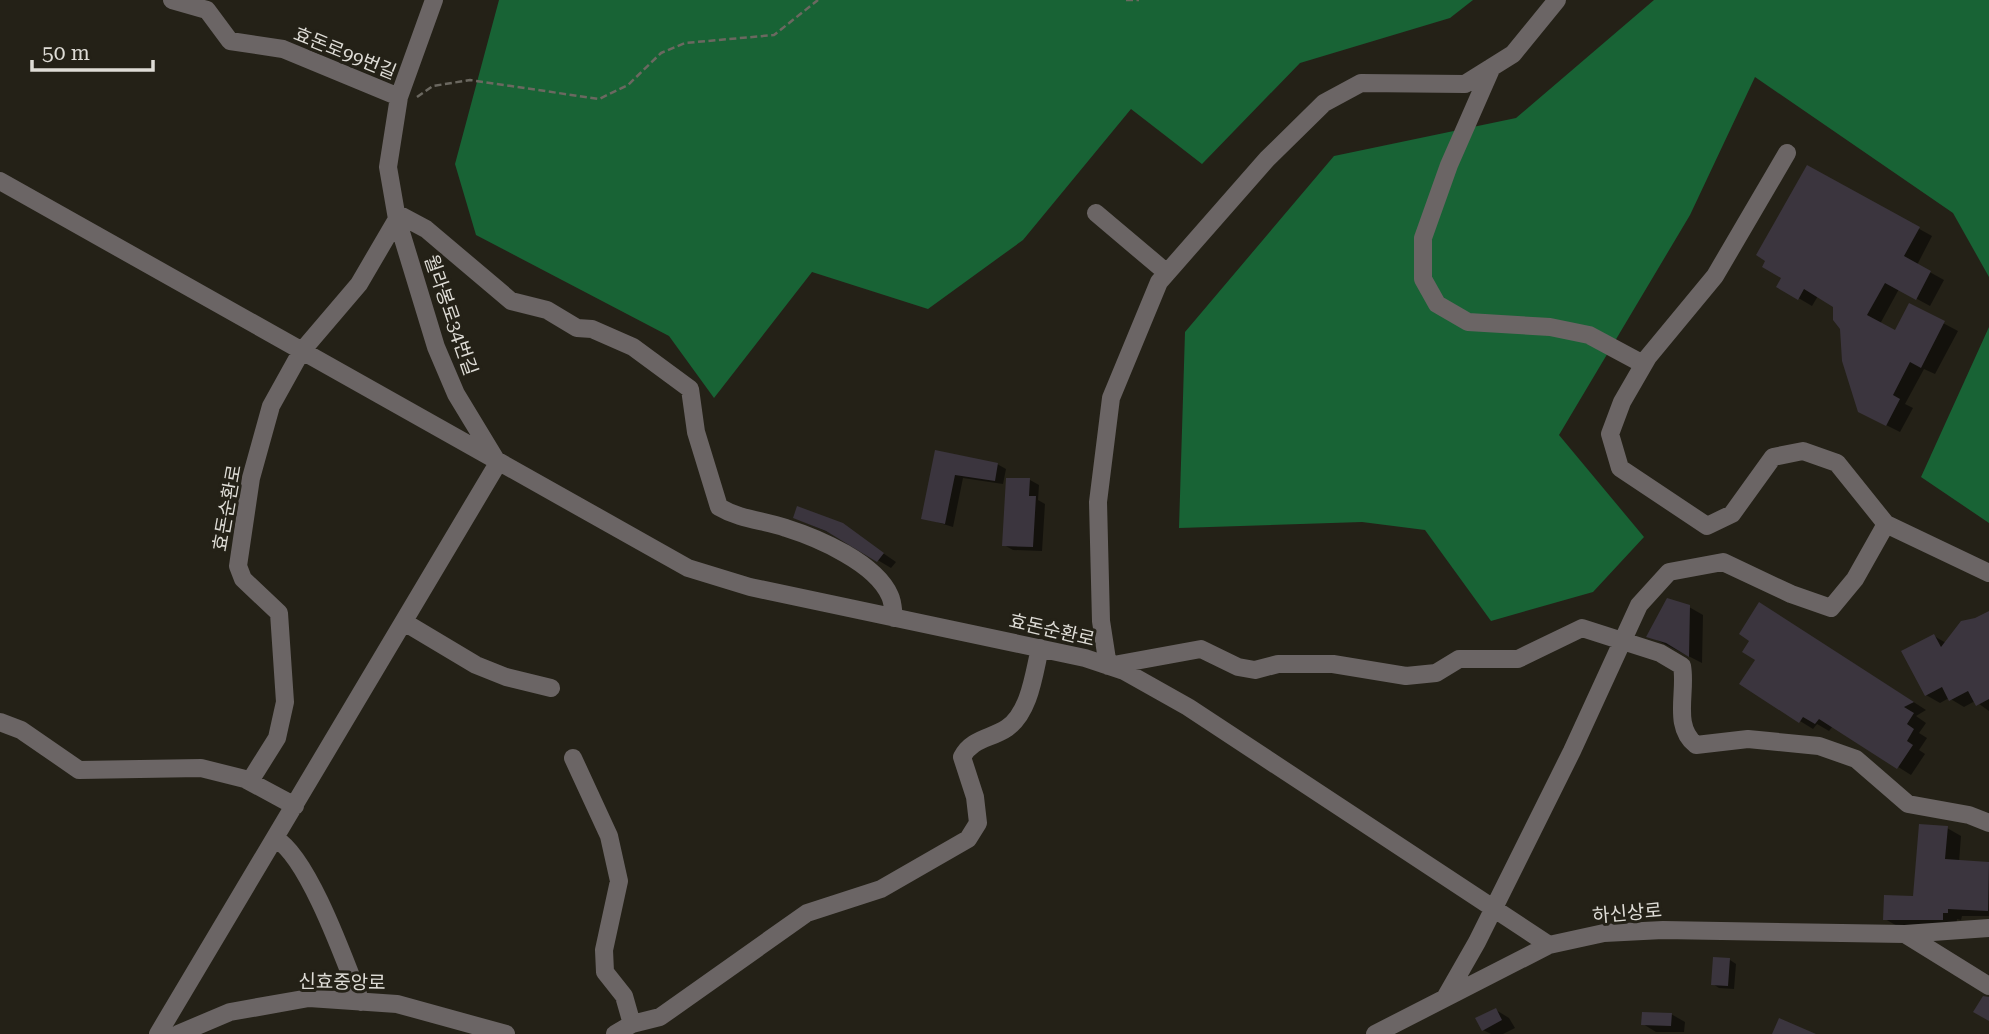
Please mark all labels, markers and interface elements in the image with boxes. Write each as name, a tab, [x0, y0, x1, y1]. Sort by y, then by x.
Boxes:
street label: 효돈로99번길	[290, 22, 400, 84]
scale bar	[32, 28, 152, 72]
text: 50 m	[42, 41, 90, 65]
street label: 월라봉로34번길	[420, 252, 482, 378]
street label: 효돈순환로	[208, 463, 246, 553]
street label: 효돈순환로	[1007, 609, 1097, 651]
street label: 하신상로	[1591, 898, 1663, 928]
street label: 신효중앙로	[298, 970, 386, 994]

